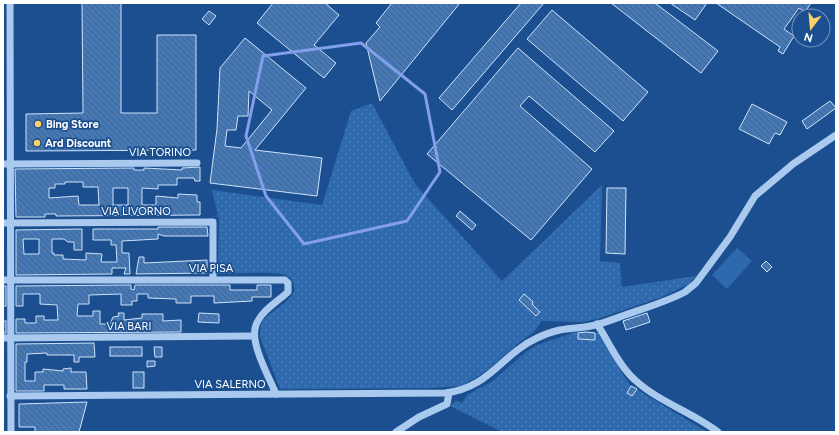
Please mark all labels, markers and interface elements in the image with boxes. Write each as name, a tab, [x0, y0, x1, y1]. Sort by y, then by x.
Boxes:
north arrow	[791, 8, 831, 48]
text: N	[802, 30, 814, 45]
place label: Bing Store	[46, 118, 99, 131]
marker: Bing Store	[33, 119, 43, 129]
place label: Ard Discount	[45, 137, 112, 150]
marker: Ard Discount	[32, 138, 42, 148]
street label: VIA TORINO	[129, 146, 192, 159]
street label: VIA LIVORNO	[101, 205, 171, 218]
street label: VIA PISA	[189, 262, 234, 275]
street label: VIA BARI	[107, 320, 151, 333]
street label: VIA SALERNO	[194, 378, 266, 391]

